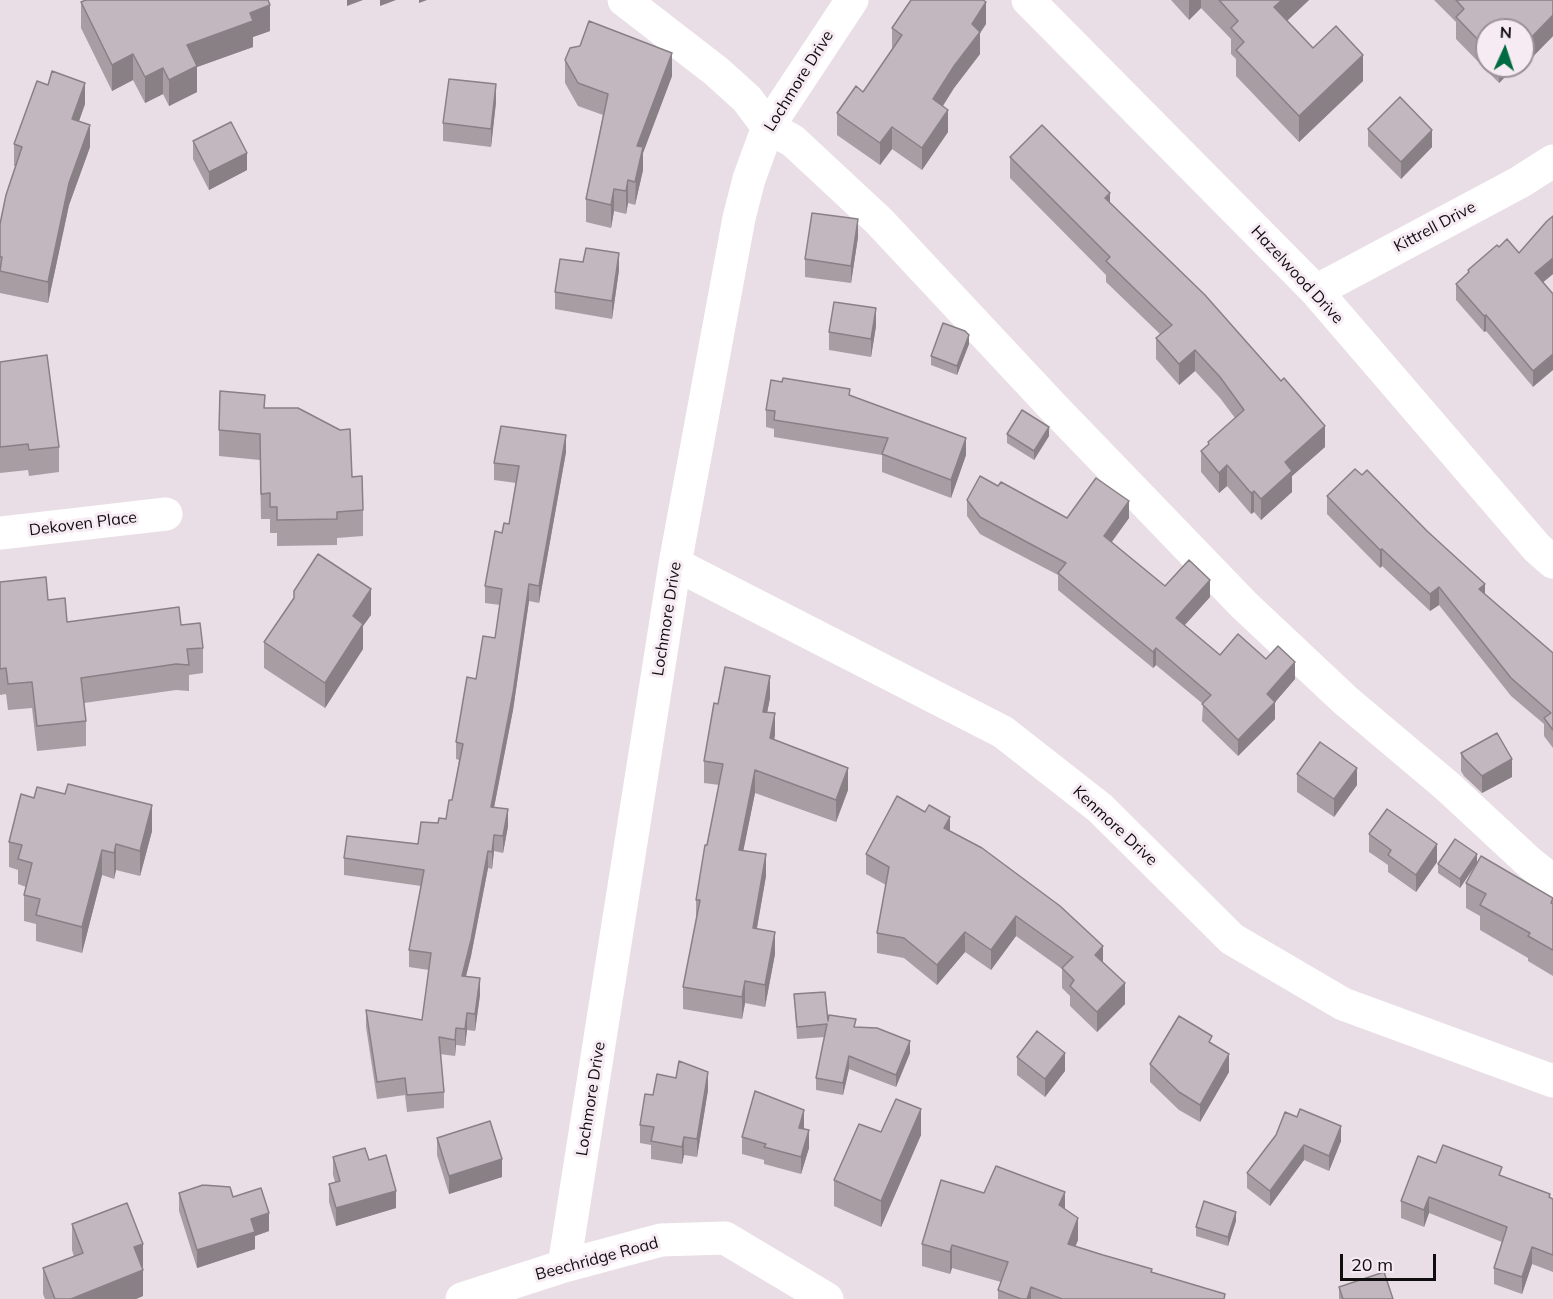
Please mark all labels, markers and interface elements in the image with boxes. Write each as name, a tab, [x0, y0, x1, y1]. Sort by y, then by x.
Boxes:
north arrow	[1475, 18, 1535, 78]
text: N	[1499, 22, 1512, 42]
street label: Lochmore Drive	[760, 27, 838, 135]
street label: Kittrell Drive	[1391, 197, 1479, 257]
street label: Hazelwood Drive	[1247, 222, 1347, 328]
street label: Dekoven Place	[28, 508, 138, 540]
street label: Lochmore Drive	[648, 560, 686, 678]
street label: Kenmore Drive	[1069, 782, 1161, 870]
street label: Lochmore Drive	[572, 1040, 610, 1158]
street label: Beechridge Road	[533, 1233, 661, 1285]
scale bar	[1343, 1242, 1439, 1280]
text: 20 m	[1351, 1253, 1393, 1276]

